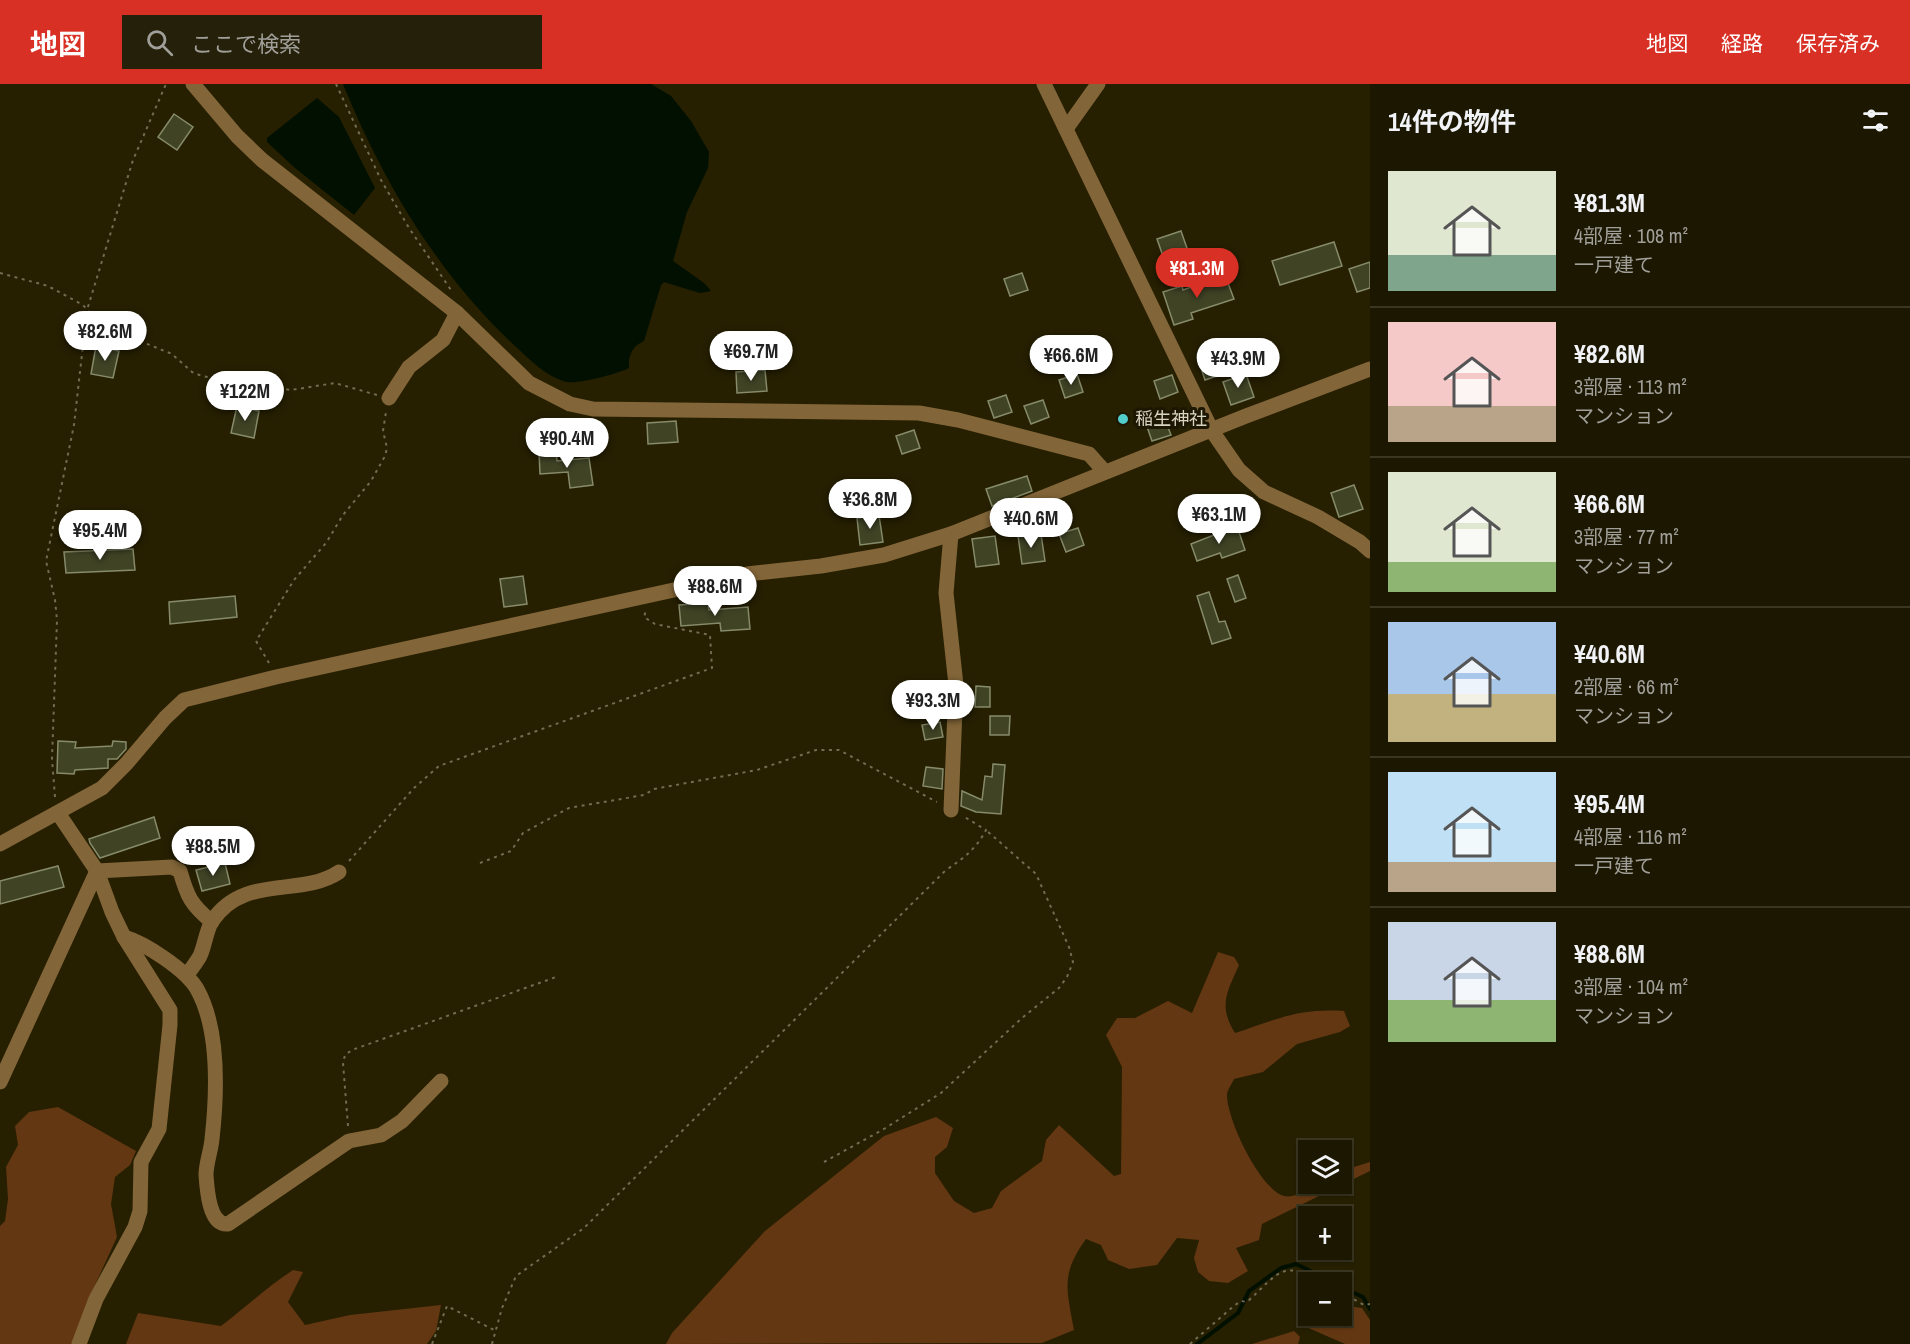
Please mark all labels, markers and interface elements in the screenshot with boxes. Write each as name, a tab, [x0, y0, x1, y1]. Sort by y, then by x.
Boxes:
search box	[122, 15, 542, 69]
text: 地図	[30, 25, 86, 63]
icon: search	[143, 26, 176, 59]
text: ここで検索	[191, 29, 301, 59]
text: 地図	[1646, 29, 1688, 58]
text: 経路	[1721, 29, 1763, 58]
text: 保存済み	[1796, 29, 1880, 58]
text: 14件の物件	[1388, 104, 1516, 139]
icon: filters	[1859, 104, 1892, 137]
text: ¥81.3M	[1574, 185, 1645, 220]
icon: home	[1436, 195, 1508, 267]
text: 4部屋 · 108 m²	[1574, 222, 1688, 249]
pin: ¥81.3M	[1148, 248, 1246, 299]
text: 一戸建て	[1574, 251, 1654, 278]
text: ¥81.3M	[1170, 254, 1224, 281]
pin: ¥82.6M	[56, 311, 154, 362]
text: ¥82.6M	[78, 317, 132, 344]
pin: ¥69.7M	[702, 331, 800, 382]
pin: ¥66.6M	[1022, 335, 1120, 386]
text: ¥82.6M	[1574, 336, 1645, 371]
text: ¥69.7M	[724, 337, 778, 364]
pin: ¥43.9M	[1189, 338, 1287, 389]
text: ¥66.6M	[1044, 341, 1098, 368]
text: ¥43.9M	[1211, 344, 1265, 371]
icon: home	[1436, 346, 1508, 418]
pin: ¥122M	[203, 371, 287, 422]
text: 3部屋 · 113 m²	[1574, 373, 1687, 400]
text: ¥122M	[220, 377, 270, 404]
text: マンション	[1574, 402, 1674, 429]
place label: 稲生神社	[1135, 406, 1207, 431]
marker: 稲生神社	[1116, 412, 1130, 426]
pin: ¥90.4M	[518, 418, 616, 469]
text: ¥90.4M	[540, 424, 594, 451]
pin: ¥36.8M	[821, 479, 919, 530]
text: ¥36.8M	[843, 485, 897, 512]
text: ¥66.6M	[1574, 486, 1645, 521]
pin: ¥63.1M	[1170, 494, 1268, 545]
icon: home	[1436, 496, 1508, 568]
pin: ¥40.6M	[982, 498, 1080, 549]
text: ¥63.1M	[1192, 500, 1246, 527]
text: ¥40.6M	[1004, 504, 1058, 531]
pin: ¥95.4M	[51, 510, 149, 561]
text: ¥95.4M	[73, 516, 127, 543]
text: 3部屋 · 77 m²	[1574, 523, 1679, 550]
text: マンション	[1574, 552, 1674, 579]
pin: ¥88.6M	[666, 566, 764, 617]
text: ¥88.6M	[688, 572, 742, 599]
text: ¥40.6M	[1574, 636, 1645, 671]
icon: home	[1436, 646, 1508, 718]
text: 2部屋 · 66 m²	[1574, 673, 1679, 700]
pin: ¥93.3M	[884, 680, 982, 731]
text: ¥93.3M	[906, 686, 960, 713]
text: マンション	[1574, 702, 1674, 729]
text: ¥95.4M	[1574, 786, 1645, 821]
icon: home	[1436, 796, 1508, 868]
text: 4部屋 · 116 m²	[1574, 823, 1687, 850]
pin: ¥88.5M	[164, 826, 262, 877]
text: ¥88.5M	[186, 832, 240, 859]
text: 一戸建て	[1574, 852, 1654, 879]
text: ¥88.6M	[1574, 936, 1645, 971]
icon: home	[1436, 946, 1508, 1018]
text: 3部屋 · 104 m²	[1574, 973, 1688, 1000]
text: マンション	[1574, 1002, 1674, 1029]
map controls	[1298, 1140, 1352, 1326]
button: layers	[1298, 1140, 1352, 1194]
button: +	[1298, 1206, 1352, 1260]
button: −	[1298, 1272, 1352, 1326]

